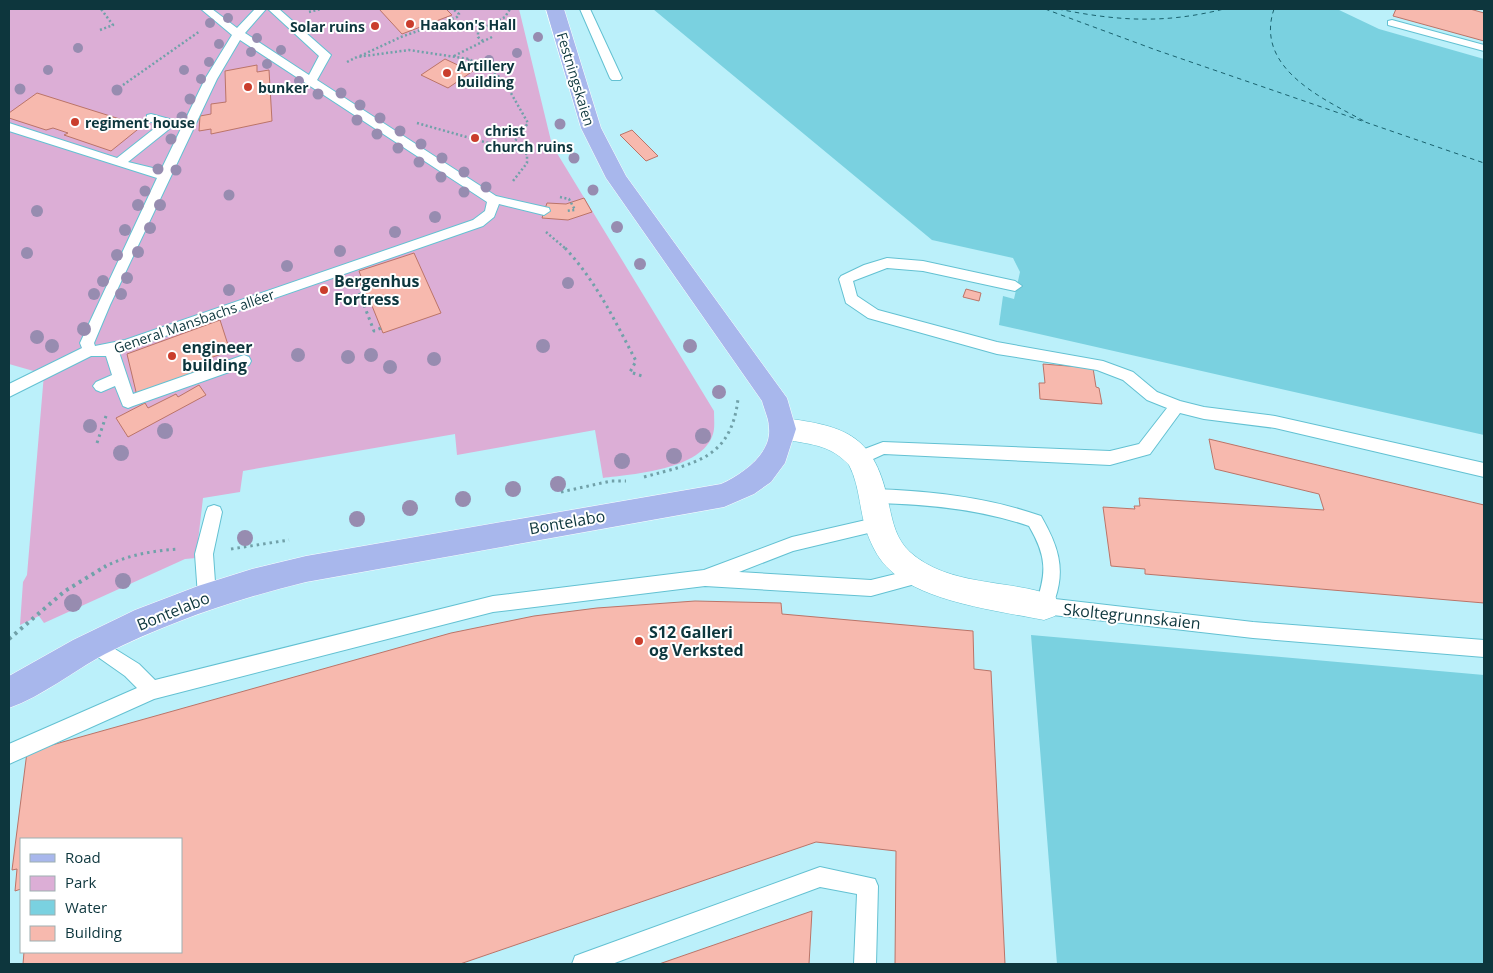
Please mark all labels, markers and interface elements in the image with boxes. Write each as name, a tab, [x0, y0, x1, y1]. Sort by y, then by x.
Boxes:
place label: Haakon's Hall	[420, 15, 516, 34]
place label: Solar ruins	[290, 17, 365, 36]
marker: Haakon's Hall	[404, 18, 416, 30]
marker: Solar ruins	[369, 20, 381, 32]
street label: Festningskaien	[553, 30, 599, 128]
place label: Artillery building	[457, 56, 515, 91]
marker: Artillery building	[441, 67, 453, 79]
place label: bunker	[258, 78, 309, 97]
marker: bunker	[242, 81, 254, 93]
place label: regiment house	[85, 113, 195, 132]
marker: regiment house	[69, 116, 81, 128]
place label: christ church ruins	[485, 121, 573, 156]
marker: christ church ruins	[469, 132, 481, 144]
place label: Bergenhus Fortress	[334, 270, 420, 310]
street label: General Mansbachs alléer	[111, 284, 277, 357]
marker: Bergenhus Fortress	[318, 284, 330, 296]
place label: engineer building	[182, 336, 253, 376]
marker: engineer building	[166, 350, 178, 362]
street label: Bontelabo	[527, 504, 607, 540]
street label: Bontelabo	[133, 586, 213, 636]
street label: Skoltegrunnskaien	[1062, 598, 1202, 634]
place label: S12 Galleri og Verksted	[649, 621, 744, 661]
marker: S12 Galleri og Verksted	[633, 635, 645, 647]
legend	[20, 838, 182, 953]
text: Road	[65, 847, 101, 867]
text: Park	[65, 872, 96, 892]
text: Water	[65, 897, 107, 917]
text: Building	[65, 922, 122, 942]

